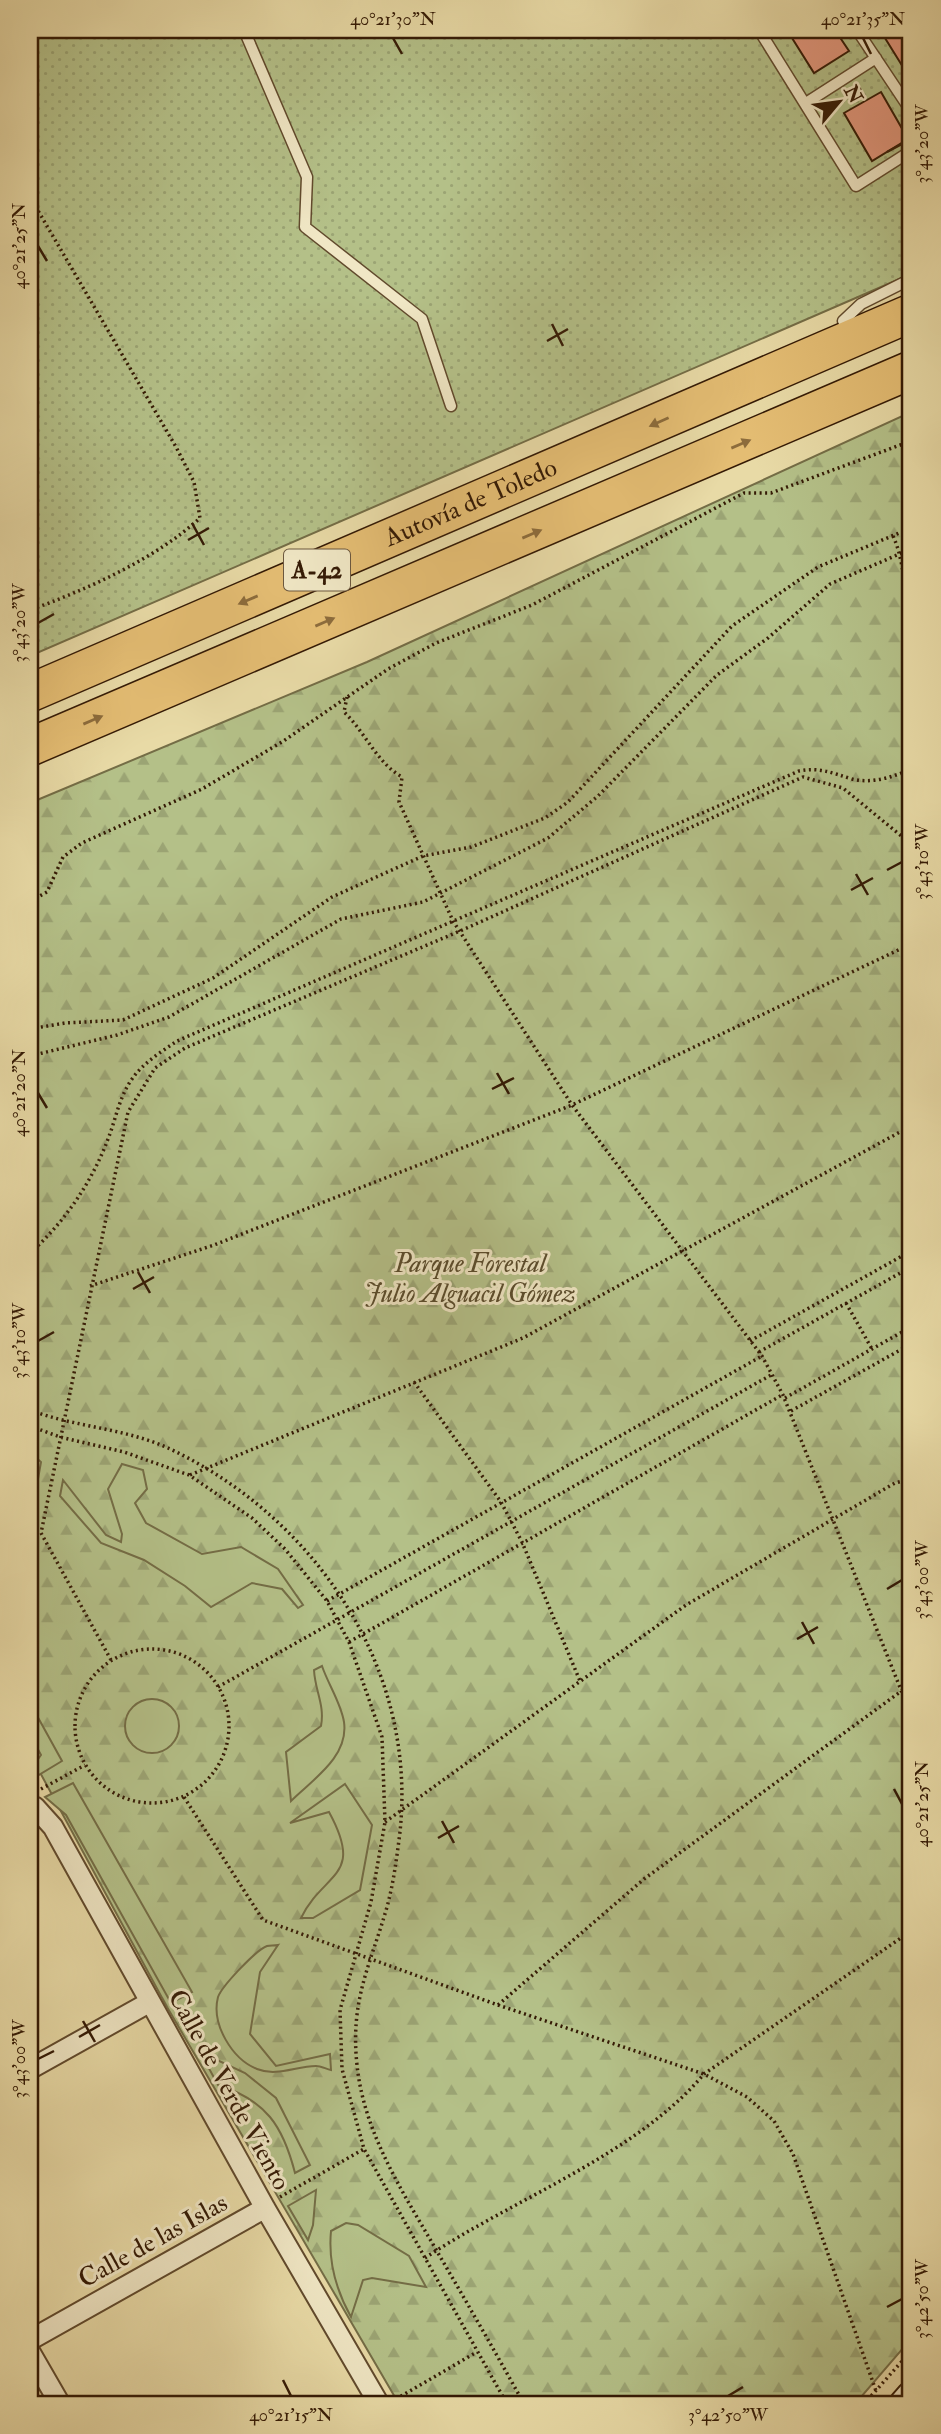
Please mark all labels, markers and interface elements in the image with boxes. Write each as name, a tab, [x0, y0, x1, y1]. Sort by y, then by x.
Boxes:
text: 40°21'30"N	[350, 8, 436, 31]
text: 40°21'35"N	[821, 8, 905, 31]
north arrow	[804, 66, 874, 136]
text: N	[838, 80, 868, 108]
text: 3°43'20"W	[911, 104, 934, 184]
text: 40°21'25"N	[8, 203, 31, 289]
one-way arrow	[648, 416, 669, 427]
one-way arrow	[730, 438, 751, 449]
street label: Autovía de Toledo	[379, 452, 562, 555]
one-way arrow	[521, 528, 542, 539]
road number: A-42	[284, 550, 350, 590]
text: 3°43'20"W	[8, 583, 31, 663]
one-way arrow	[238, 595, 259, 606]
one-way arrow	[314, 616, 335, 627]
one-way arrow	[82, 715, 103, 726]
text: 3°43'10"W	[911, 823, 934, 900]
text: 40°21'20"N	[8, 1049, 31, 1137]
park label: Parque Forestal Julio Alguacil Gómez	[365, 1248, 575, 1310]
text: 3°43'10"W	[8, 1302, 31, 1379]
text: 3°43'00"W	[911, 1540, 934, 1620]
text: 40°21'25"N	[911, 1761, 934, 1847]
street label: Calle de Verde Viento	[161, 1984, 297, 2196]
text: 3°43'00"W	[8, 2019, 31, 2099]
street label: Calle de las Islas	[73, 2187, 233, 2295]
text: 3°42'50"W	[911, 2258, 934, 2339]
text: 40°21'15"N	[249, 2404, 333, 2427]
text: 3°42'50"W	[688, 2404, 769, 2427]

